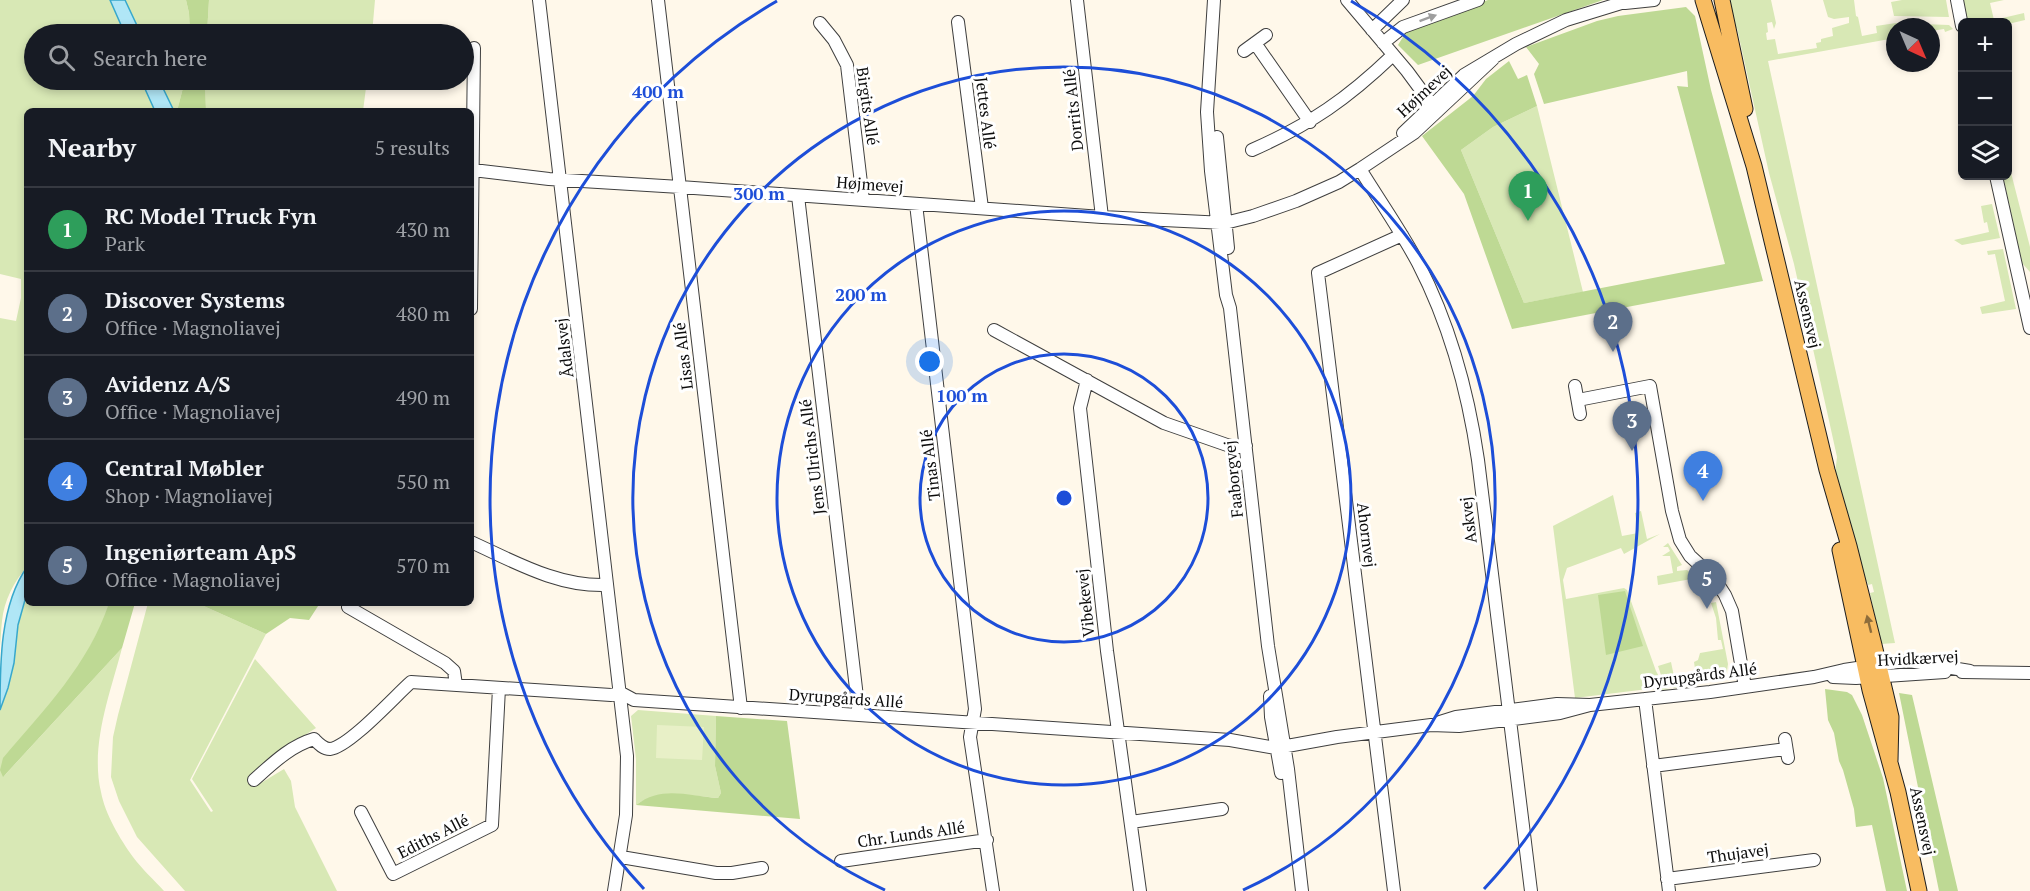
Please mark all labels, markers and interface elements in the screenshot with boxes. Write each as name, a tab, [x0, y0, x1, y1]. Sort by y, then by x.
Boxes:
one-way arrow	[1419, 13, 1437, 22]
north arrow	[1886, 18, 1940, 72]
map controls	[1958, 18, 2012, 180]
button: +	[1958, 18, 2012, 72]
search box	[24, 24, 474, 90]
icon: search	[45, 41, 78, 74]
text: Search here	[93, 43, 207, 72]
street label: Højmevej	[1392, 60, 1456, 122]
street label: Birgits Allé	[852, 65, 884, 147]
street label: Dorrits Allé	[1058, 68, 1088, 152]
button: −	[1958, 72, 2012, 126]
street label: Jettes Allé	[971, 76, 1001, 150]
text: 400 m	[632, 79, 684, 103]
button: layers	[1958, 126, 2012, 180]
text: Nearby	[48, 130, 136, 164]
text: 5 results	[375, 134, 450, 161]
street label: Højmevej	[836, 171, 904, 197]
pin: 1	[1508, 172, 1547, 221]
text: 300 m	[733, 181, 785, 205]
text: RC Model Truck Fyn	[105, 201, 317, 230]
text: 1	[62, 216, 73, 243]
text: 430 m	[396, 216, 450, 243]
text: Park	[105, 230, 145, 257]
street label: Assensvej	[1789, 278, 1827, 350]
text: 200 m	[835, 282, 887, 306]
text: Discover Systems	[105, 285, 285, 314]
text: 2	[62, 300, 73, 327]
text: 480 m	[396, 300, 450, 327]
pin: 2	[1594, 302, 1632, 352]
text: Office · Magnoliavej	[105, 314, 281, 341]
street label: Ådalsvej	[549, 317, 579, 379]
street label: Lisas Allé	[668, 321, 698, 391]
your location	[915, 347, 944, 376]
text: Avidenz A/S	[105, 369, 231, 398]
text: 100 m	[936, 383, 988, 407]
text: 3	[62, 384, 73, 411]
text: 490 m	[396, 384, 450, 411]
text: Office · Magnoliavej	[105, 398, 281, 425]
street label: Jens Ulrichs Allé	[794, 398, 830, 516]
pin: 3	[1612, 402, 1652, 451]
street label: Tinas Allé	[915, 428, 945, 502]
street label: Faaborgvej	[1218, 439, 1248, 519]
pin: 4	[1684, 452, 1722, 501]
text: Central Møbler	[105, 453, 264, 482]
text: 4	[62, 468, 73, 495]
text: 550 m	[396, 468, 450, 495]
text: Shop · Magnoliavej	[105, 482, 273, 509]
centre of rings	[1054, 488, 1074, 508]
street label: Askvej	[1454, 496, 1482, 544]
street label: Ahornvej	[1352, 501, 1382, 569]
text: Ingeniørteam ApS	[105, 537, 296, 566]
text: 5	[62, 552, 73, 579]
text: 570 m	[396, 552, 450, 579]
pin: 5	[1688, 560, 1726, 609]
text: Office · Magnoliavej	[105, 566, 281, 593]
street label: Vibekevej	[1070, 568, 1100, 638]
one-way arrow	[1863, 615, 1873, 633]
street label: Hvidkærvej	[1877, 645, 1959, 671]
street label: Dyrupgårds Allé	[1642, 657, 1758, 693]
street label: Dyrupgårds Allé	[788, 683, 904, 713]
street label: Assensvej	[1905, 785, 1941, 857]
street label: Ediths Allé	[393, 809, 473, 863]
street label: Chr. Lunds Allé	[856, 816, 966, 852]
street label: Thujavej	[1706, 838, 1770, 868]

